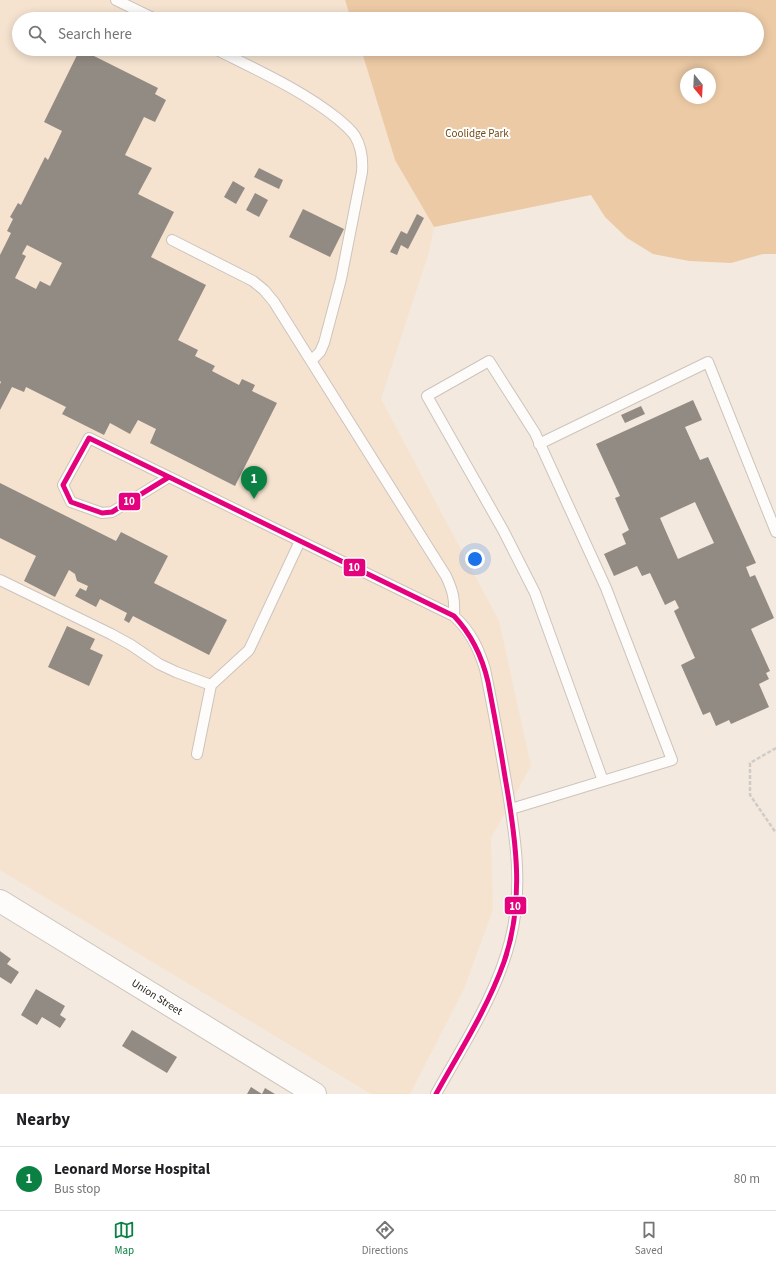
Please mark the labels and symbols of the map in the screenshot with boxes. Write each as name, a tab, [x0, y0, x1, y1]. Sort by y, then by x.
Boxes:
north arrow	[680, 68, 716, 104]
park label: Coolidge Park	[445, 126, 509, 141]
pin: 1	[241, 466, 267, 499]
line badge: 10	[118, 492, 141, 511]
text: 10	[123, 494, 135, 509]
your location	[465, 549, 485, 569]
line badge: 10	[343, 558, 366, 577]
text: 10	[348, 560, 360, 575]
line badge: 10	[504, 896, 527, 915]
text: 10	[509, 899, 521, 914]
street label: Union Street	[129, 975, 186, 1019]

